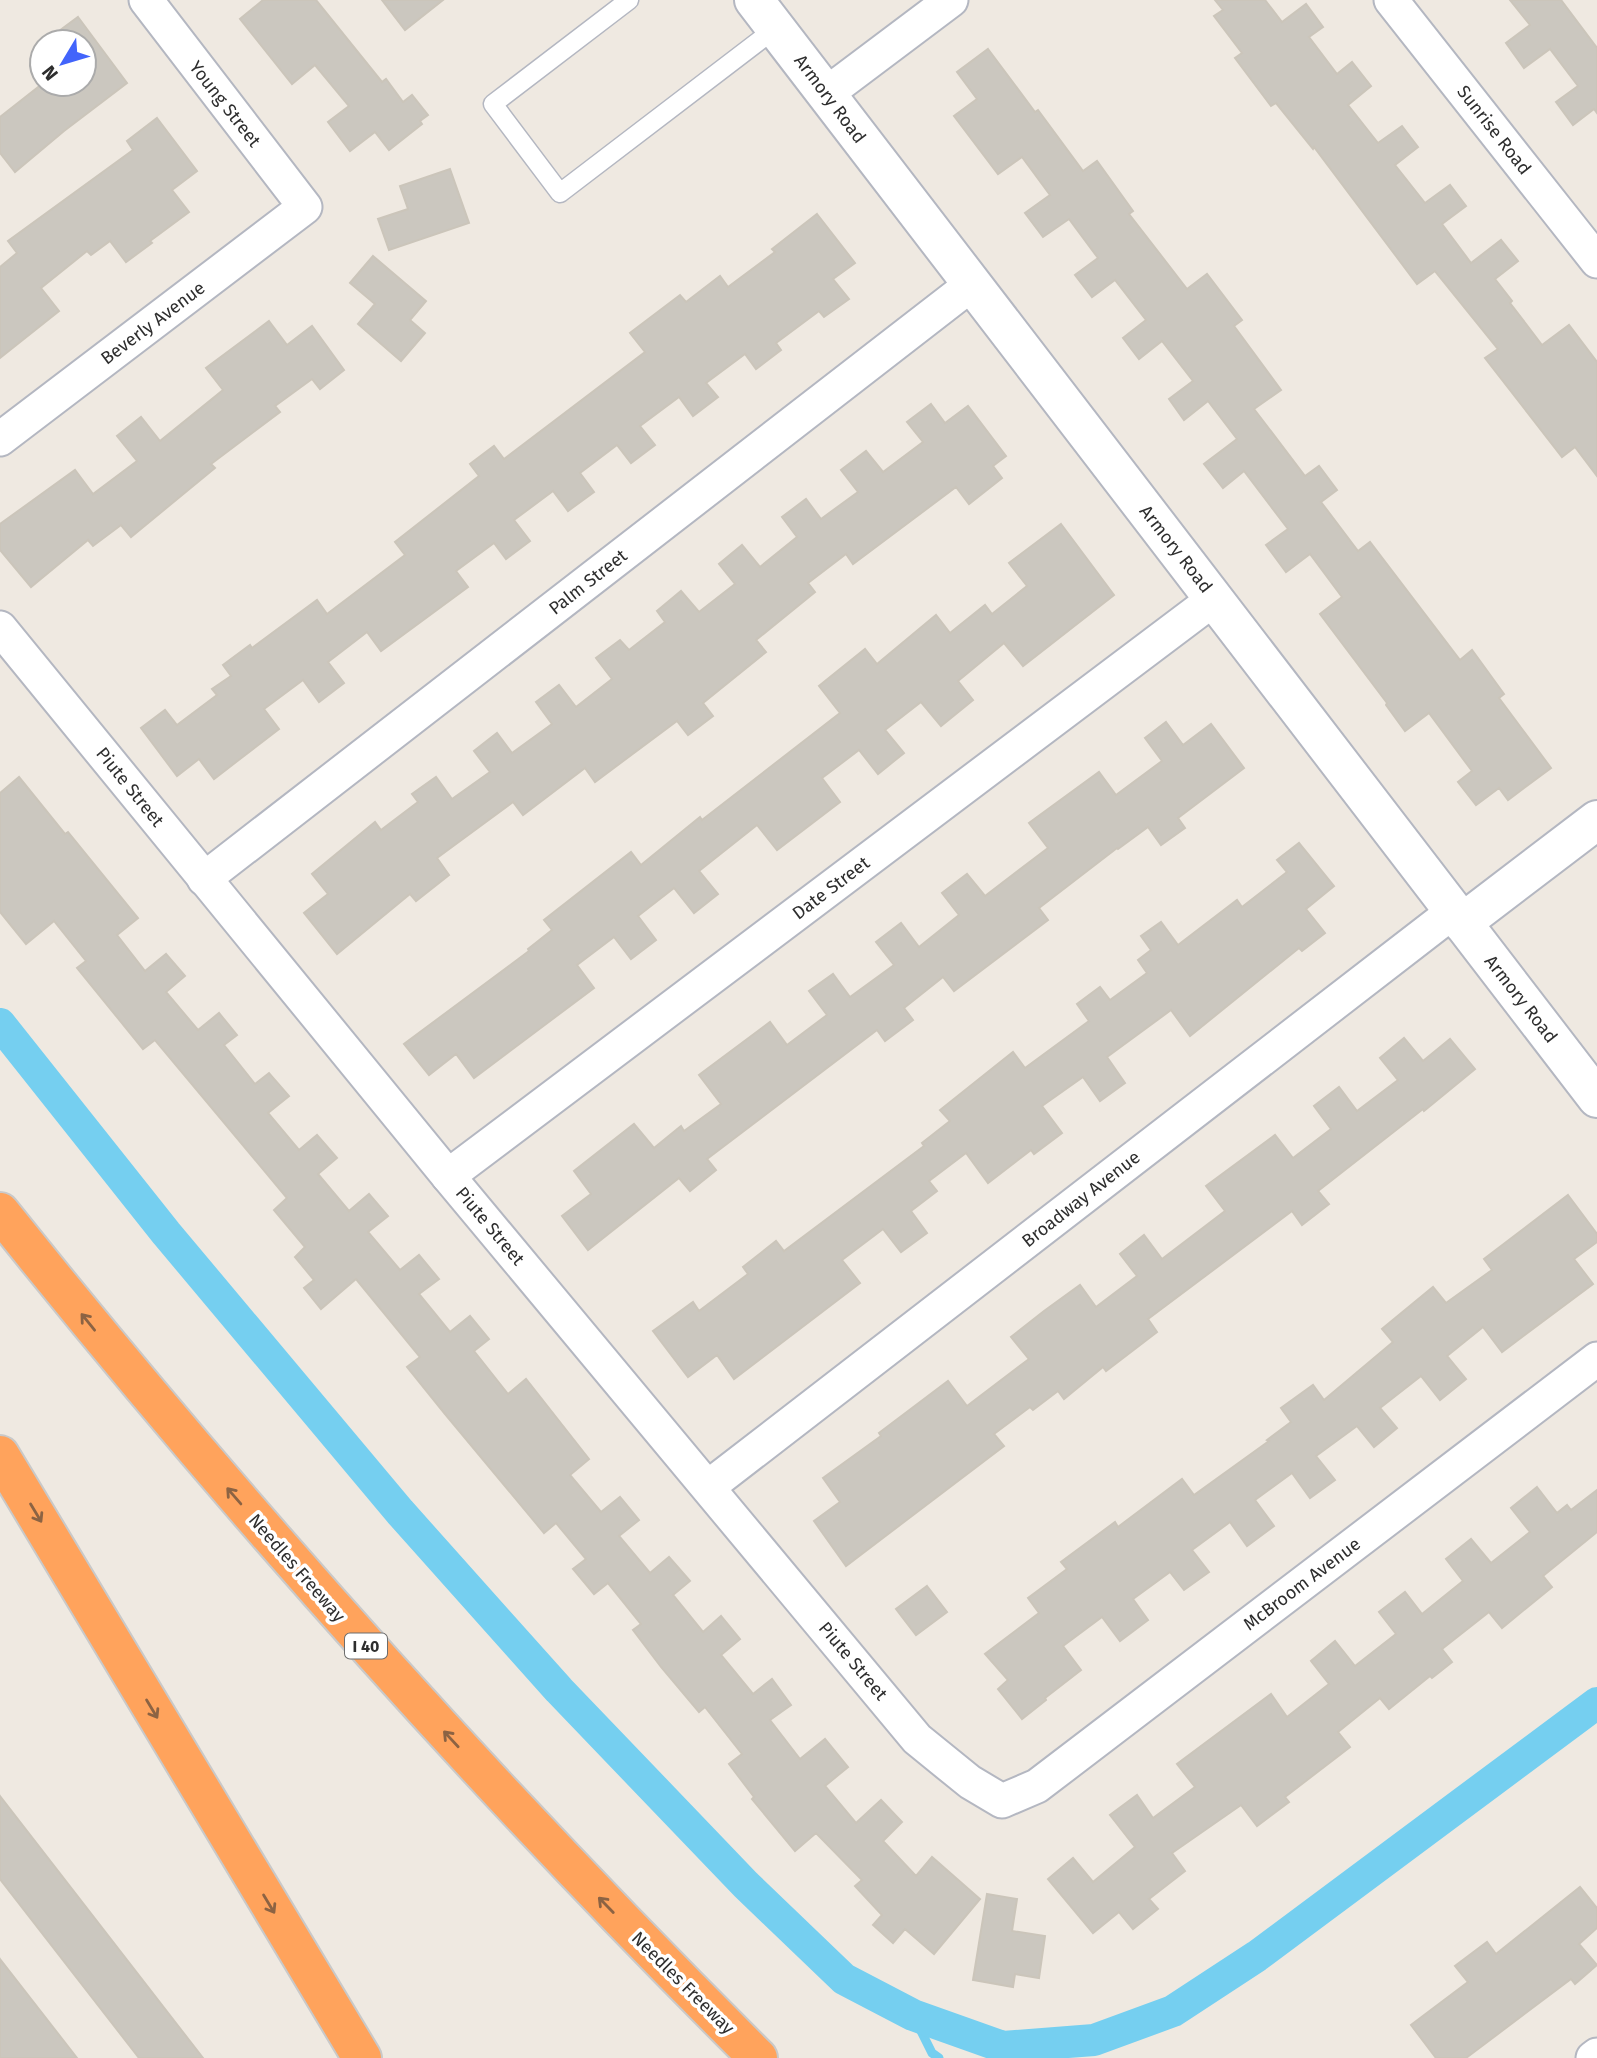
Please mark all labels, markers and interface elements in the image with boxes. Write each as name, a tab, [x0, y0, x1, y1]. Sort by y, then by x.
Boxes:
north arrow	[28, 28, 98, 98]
street label: Armory Road	[790, 50, 870, 148]
street label: Young Street	[185, 57, 266, 152]
text: N	[37, 61, 63, 85]
street label: Sunrise Road	[1452, 81, 1536, 179]
street label: Beverly Avenue	[97, 277, 209, 369]
street label: Armory Road	[1135, 501, 1217, 597]
street label: Palm Street	[544, 544, 632, 619]
street label: Piute Street	[91, 743, 169, 831]
street label: Date Street	[788, 852, 874, 924]
street label: Armory Road	[1480, 951, 1562, 1047]
street label: Broadway Avenue	[1018, 1146, 1144, 1252]
street label: Piute Street	[451, 1182, 529, 1270]
one-way arrow	[80, 1313, 95, 1331]
one-way arrow	[226, 1487, 242, 1505]
one-way arrow	[29, 1503, 43, 1523]
street label: Needles Freeway	[244, 1509, 350, 1627]
street label: McBroom Avenue	[1239, 1533, 1365, 1635]
street label: Piute Street	[814, 1617, 892, 1705]
road number: I 40	[345, 1634, 387, 1658]
one-way arrow	[146, 1698, 160, 1718]
one-way arrow	[442, 1731, 459, 1748]
one-way arrow	[262, 1894, 276, 1914]
one-way arrow	[598, 1897, 615, 1914]
street label: Needles Freeway	[627, 1927, 739, 2039]

